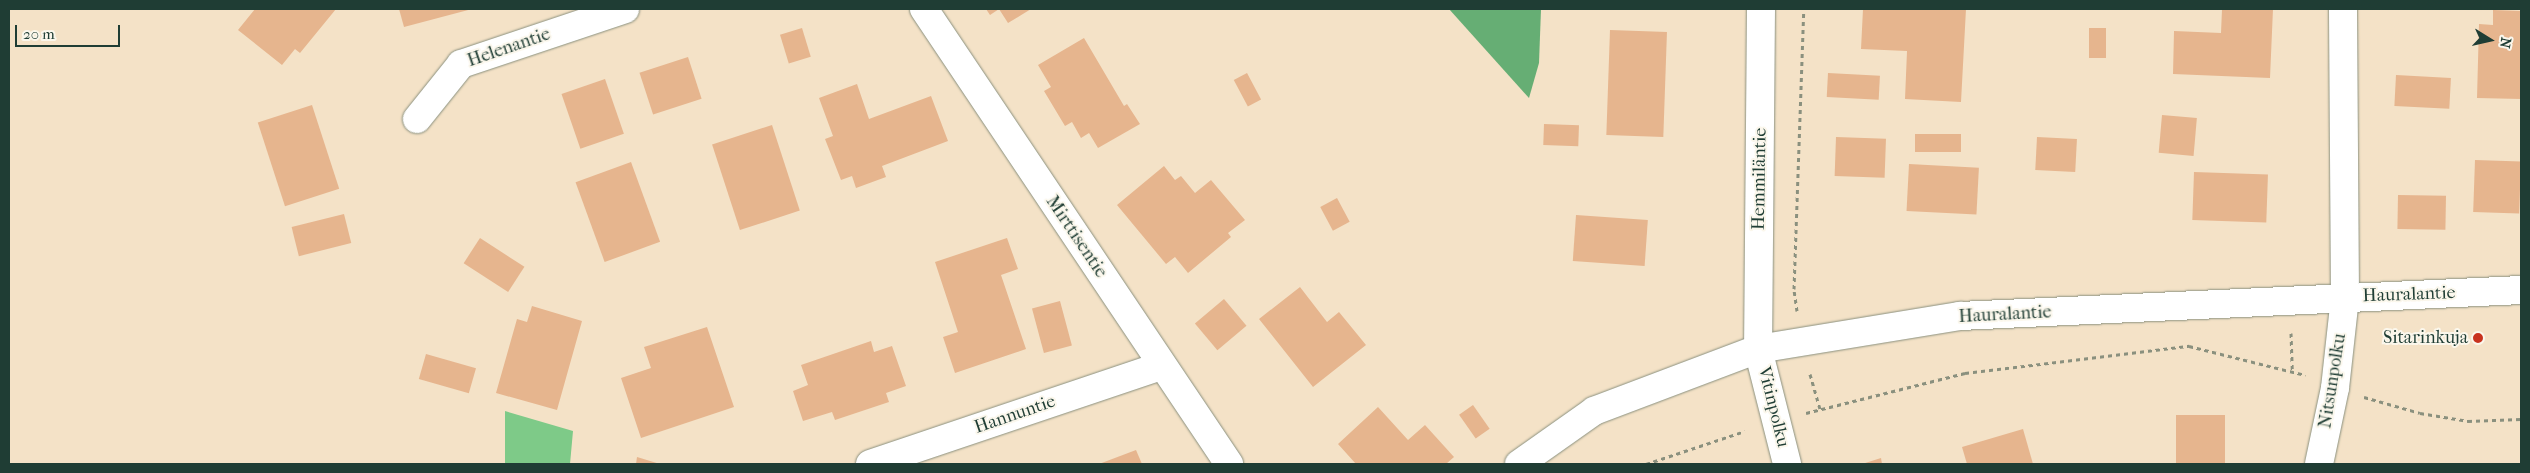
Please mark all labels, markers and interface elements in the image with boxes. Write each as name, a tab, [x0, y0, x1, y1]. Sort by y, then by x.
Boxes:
scale bar	[18, 15, 122, 47]
north arrow	[2465, 15, 2515, 65]
street label: Helenantie	[465, 24, 553, 72]
text: 20 m	[23, 25, 55, 43]
text: N	[2496, 36, 2515, 49]
street label: Hemmiläntie	[1748, 128, 1772, 230]
street label: Mirttisentie	[1041, 192, 1111, 282]
street label: Hauralantie	[2362, 283, 2456, 307]
street label: Hauralantie	[1958, 302, 2052, 328]
place label: Sitarinkuja	[2383, 327, 2468, 349]
street label: Nitsunpolku	[2315, 332, 2351, 430]
marker: Sitarinkuja	[2472, 332, 2484, 344]
street label: Vitinpolku	[1753, 364, 1793, 450]
street label: Hannuntie	[972, 391, 1058, 439]

